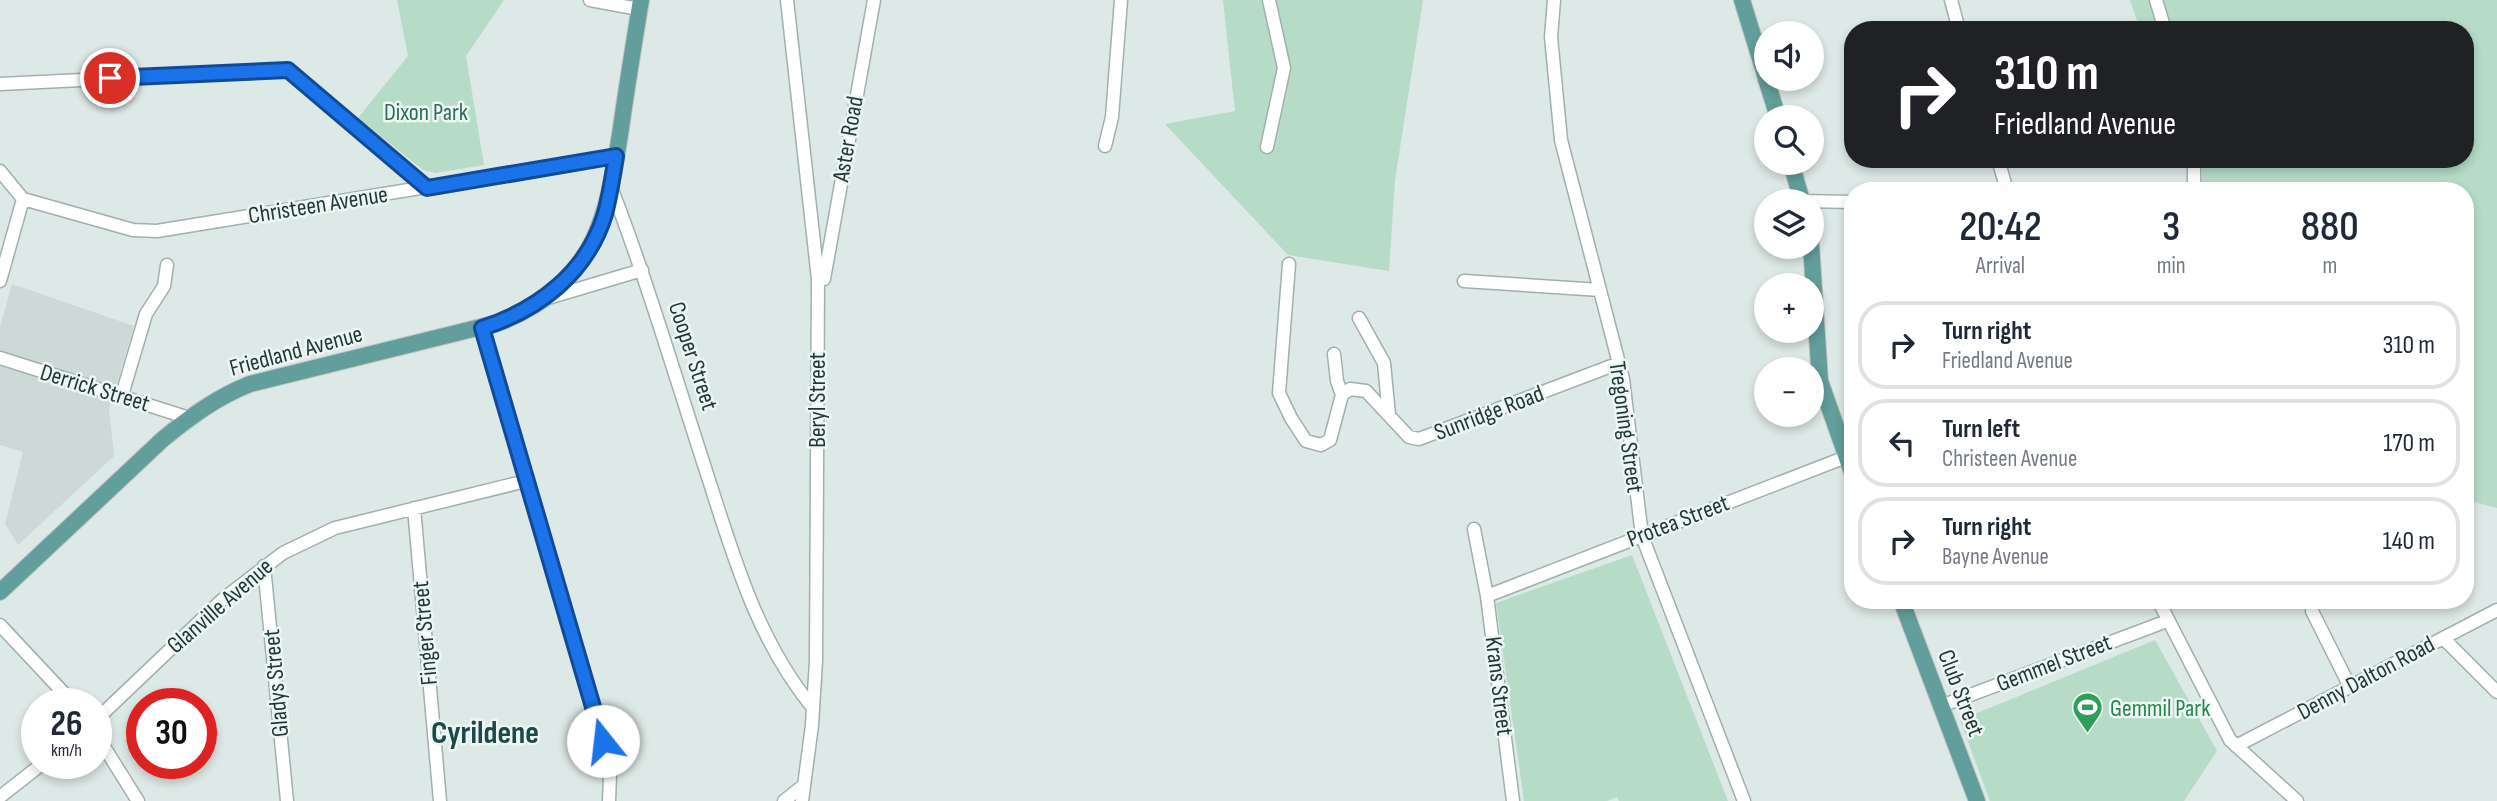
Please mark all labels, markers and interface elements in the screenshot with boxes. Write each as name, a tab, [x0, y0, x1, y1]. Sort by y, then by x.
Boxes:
map controls	[1754, 21, 1824, 427]
button: sound	[1754, 21, 1824, 91]
text: 310 m	[1994, 45, 2099, 104]
pin	[80, 48, 140, 108]
icon: right	[1879, 49, 1970, 140]
icon: arrive	[91, 59, 129, 97]
street label: Aster Road	[826, 94, 870, 185]
park label: Dixon Park	[384, 98, 468, 127]
button: search	[1754, 105, 1824, 175]
text: Friedland Avenue	[1994, 105, 2176, 144]
street label: Christeen Avenue	[246, 180, 390, 230]
button: layers	[1754, 189, 1824, 259]
text: 20:42	[1959, 202, 2042, 253]
text: 3	[2162, 202, 2180, 253]
text: 880	[2301, 202, 2359, 253]
text: Arrival	[1976, 252, 2025, 280]
text: min	[2157, 252, 2186, 280]
text: m	[2322, 252, 2337, 280]
button: +	[1754, 273, 1824, 343]
street label: Cooper Street	[662, 298, 724, 414]
text: Turn right	[1942, 316, 2031, 347]
street label: Friedland Avenue	[226, 319, 366, 383]
icon: right	[1883, 326, 1921, 364]
text: 310 m	[2383, 330, 2435, 361]
text: Friedland Avenue	[1942, 347, 2073, 375]
street label: Beryl Street	[803, 352, 832, 448]
button: −	[1754, 357, 1824, 427]
street label: Derrick Street	[37, 358, 153, 418]
street label: Tregoning Street	[1602, 359, 1650, 495]
street label: Sunridge Road	[1430, 379, 1548, 447]
text: Turn left	[1942, 414, 2020, 445]
icon: left	[1883, 424, 1921, 462]
text: 170 m	[2383, 428, 2435, 459]
text: Christeen Avenue	[1942, 445, 2077, 473]
street label: Protea Street	[1623, 488, 1733, 554]
text: Turn right	[1942, 512, 2031, 543]
icon: right	[1883, 522, 1921, 560]
text: 140 m	[2383, 526, 2435, 557]
text: Bayne Avenue	[1942, 543, 2049, 571]
street label: Glanville Avenue	[161, 552, 279, 660]
street label: Finger Street	[406, 580, 444, 686]
street label: Gladys Street	[257, 628, 295, 738]
street label: Gemmel Street	[1992, 628, 2116, 698]
street label: Denny Dalton Road	[2292, 630, 2440, 726]
street label: Krans Street	[1479, 635, 1519, 737]
street label: Club Street	[1931, 646, 1991, 740]
speed limit sign: 30	[126, 688, 217, 779]
sports icon: Gemmil Park	[2070, 691, 2104, 735]
place label: Gemmil Park	[2110, 694, 2210, 723]
text: 26	[51, 703, 82, 746]
position arrow	[566, 704, 640, 778]
district label: Cyrildene	[431, 714, 539, 753]
text: km/h	[51, 740, 82, 761]

